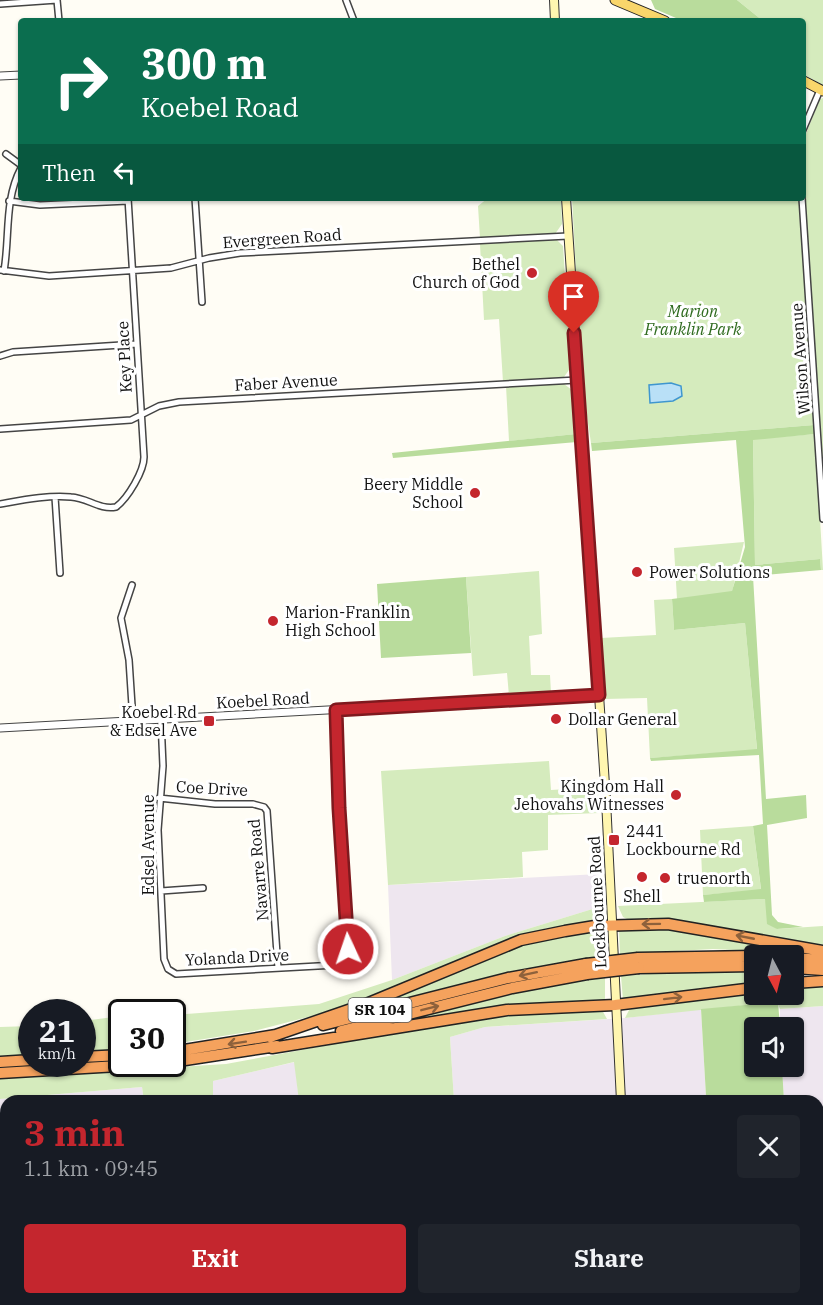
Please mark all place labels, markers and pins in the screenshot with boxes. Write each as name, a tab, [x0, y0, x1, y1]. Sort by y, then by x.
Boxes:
place label: Bethel Church of God	[412, 254, 520, 292]
marker: Bethel Church of God	[525, 266, 539, 280]
pin	[548, 271, 599, 333]
place label: Beery Middle School	[363, 474, 463, 512]
marker: Beery Middle School	[468, 486, 482, 500]
place label: Power Solutions	[649, 562, 770, 582]
marker: Power Solutions	[630, 565, 644, 579]
place label: Marion-Franklin High School	[285, 602, 410, 640]
marker: Marion-Franklin High School	[266, 614, 280, 628]
place label: Koebel Rd & Edsel Ave	[110, 702, 197, 740]
place label: Dollar General	[568, 709, 677, 729]
marker: Dollar General	[549, 712, 563, 726]
marker: Koebel Rd & Edsel Ave	[202, 714, 216, 728]
place label: Kingdom Hall Jehovahs Witnesses	[514, 776, 664, 814]
marker: Kingdom Hall Jehovahs Witnesses	[669, 788, 683, 802]
place label: 2441 Lockbourne Rd	[626, 821, 741, 859]
marker: 2441 Lockbourne Rd	[607, 833, 621, 847]
place label: truenorth	[677, 868, 751, 888]
marker: Shell	[635, 870, 649, 884]
marker: truenorth	[658, 871, 672, 885]
place label: Shell	[623, 886, 661, 906]

